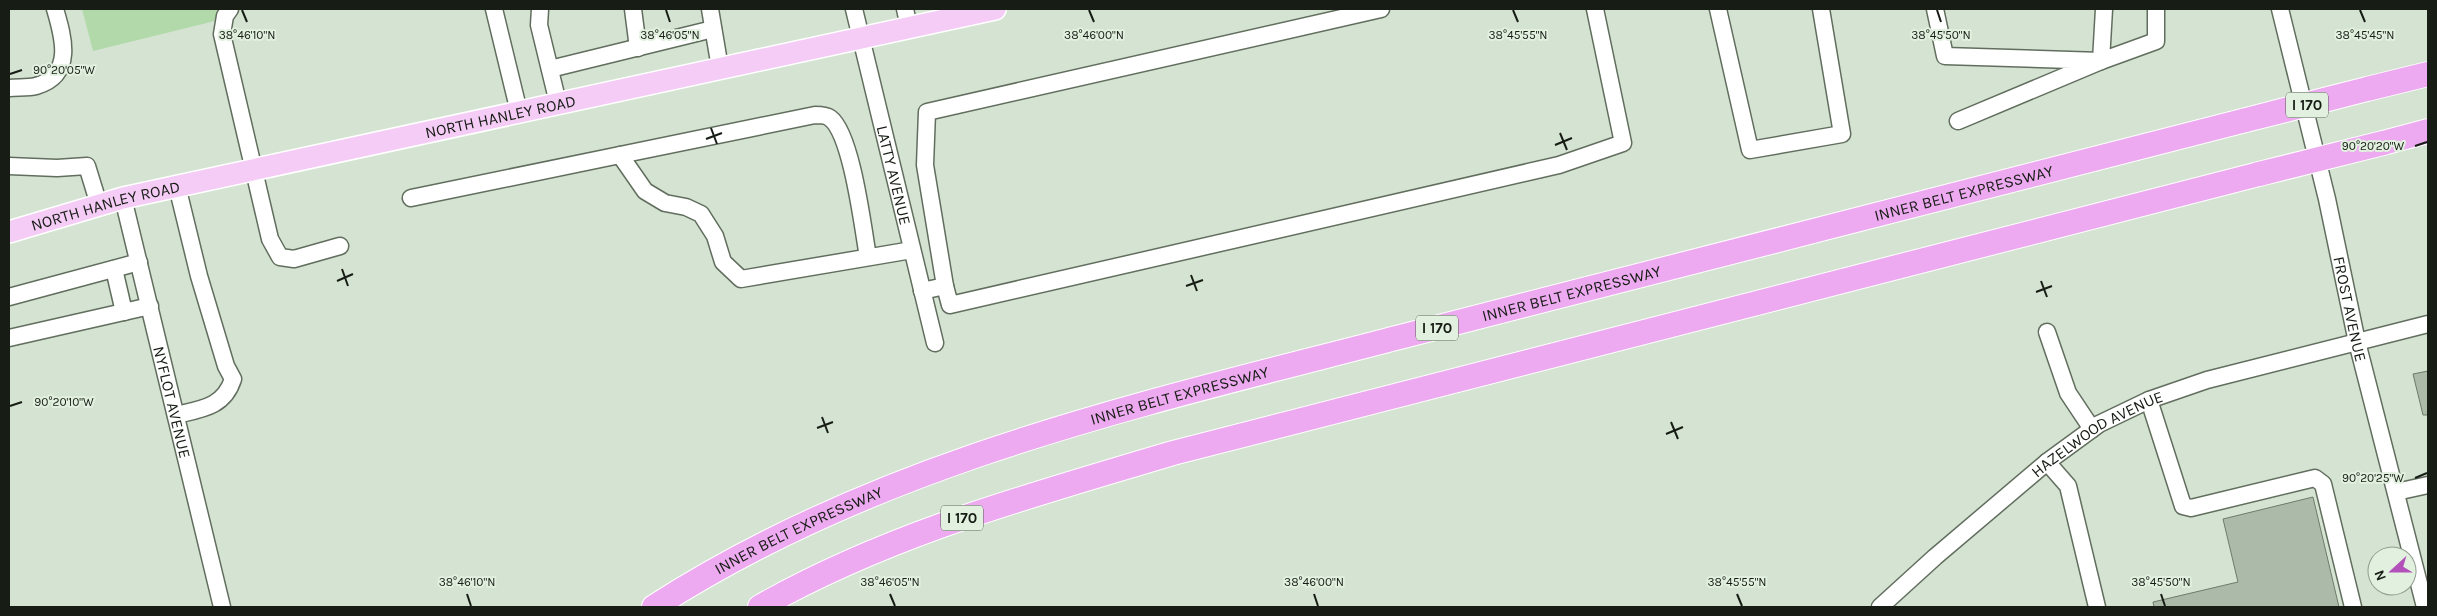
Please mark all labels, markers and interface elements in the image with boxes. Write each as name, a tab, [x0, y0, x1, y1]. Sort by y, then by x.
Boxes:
text: 38°46'10"N	[219, 28, 275, 42]
text: 38°46'05"N	[640, 28, 700, 42]
text: 38°46'00"N	[1064, 28, 1124, 42]
text: 38°45'55"N	[1488, 28, 1548, 42]
text: 38°45'50"N	[1911, 28, 1971, 42]
text: 38°45'45"N	[2336, 28, 2395, 42]
text: 90°20'05"W	[33, 63, 95, 77]
street label: NORTH HANLEY ROAD	[423, 91, 577, 142]
road number: I 170	[2286, 92, 2328, 118]
street label: LATTY AVENUE	[873, 124, 915, 227]
text: 90°20'20"W	[2342, 139, 2404, 153]
street label: INNER BELT EXPRESSWAY	[1872, 161, 2056, 225]
street label: NORTH HANLEY ROAD	[29, 177, 182, 235]
street label: FROST AVENUE	[2329, 255, 2371, 364]
street label: INNER BELT EXPRESSWAY	[1480, 261, 1663, 325]
road number: I 170	[1416, 316, 1458, 340]
street label: NYFLOT AVENUE	[149, 344, 195, 460]
street label: INNER BELT EXPRESSWAY	[1088, 362, 1271, 429]
street label: HAZELWOOD AVENUE	[2027, 387, 2165, 481]
text: 90°20'10"W	[34, 395, 94, 409]
text: 90°20'25"W	[2342, 471, 2404, 485]
street label: INNER BELT EXPRESSWAY	[711, 482, 886, 579]
road number: I 170	[941, 506, 983, 530]
north arrow	[2367, 546, 2417, 596]
text: N	[2371, 568, 2390, 583]
text: 38°46'10"N	[439, 575, 495, 589]
text: 38°46'05"N	[860, 575, 920, 589]
text: 38°46'00"N	[1284, 575, 1344, 589]
text: 38°45'55"N	[1707, 575, 1767, 589]
text: 38°45'50"N	[2131, 575, 2191, 589]

